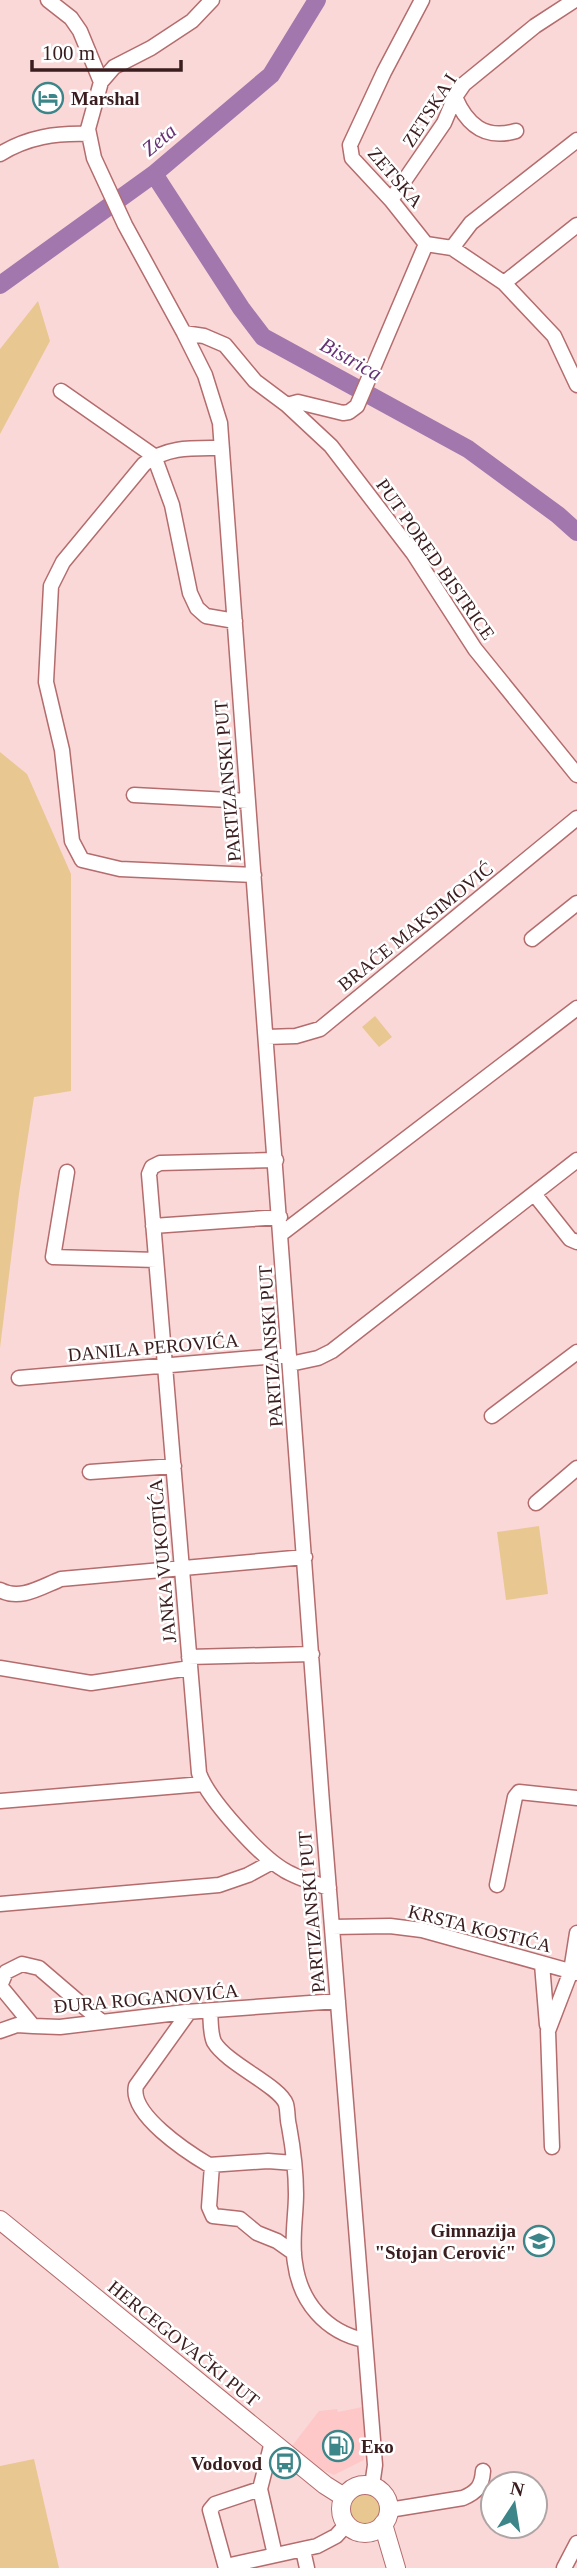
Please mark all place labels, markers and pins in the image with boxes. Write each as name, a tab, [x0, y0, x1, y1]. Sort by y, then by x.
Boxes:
hotel icon: Marshal	[31, 81, 65, 115]
place label: Marshal	[71, 88, 140, 109]
place label: Gimnazija "Stojan Cerović"	[374, 2220, 516, 2263]
school or university icon: Gimnazija "Stojan Cerović"	[522, 2224, 556, 2258]
fuel station icon: Еко	[321, 2429, 355, 2463]
place label: Еко	[361, 2436, 394, 2457]
bus stop icon: Vodovod	[268, 2446, 302, 2480]
place label: Vodovod	[191, 2453, 262, 2474]

